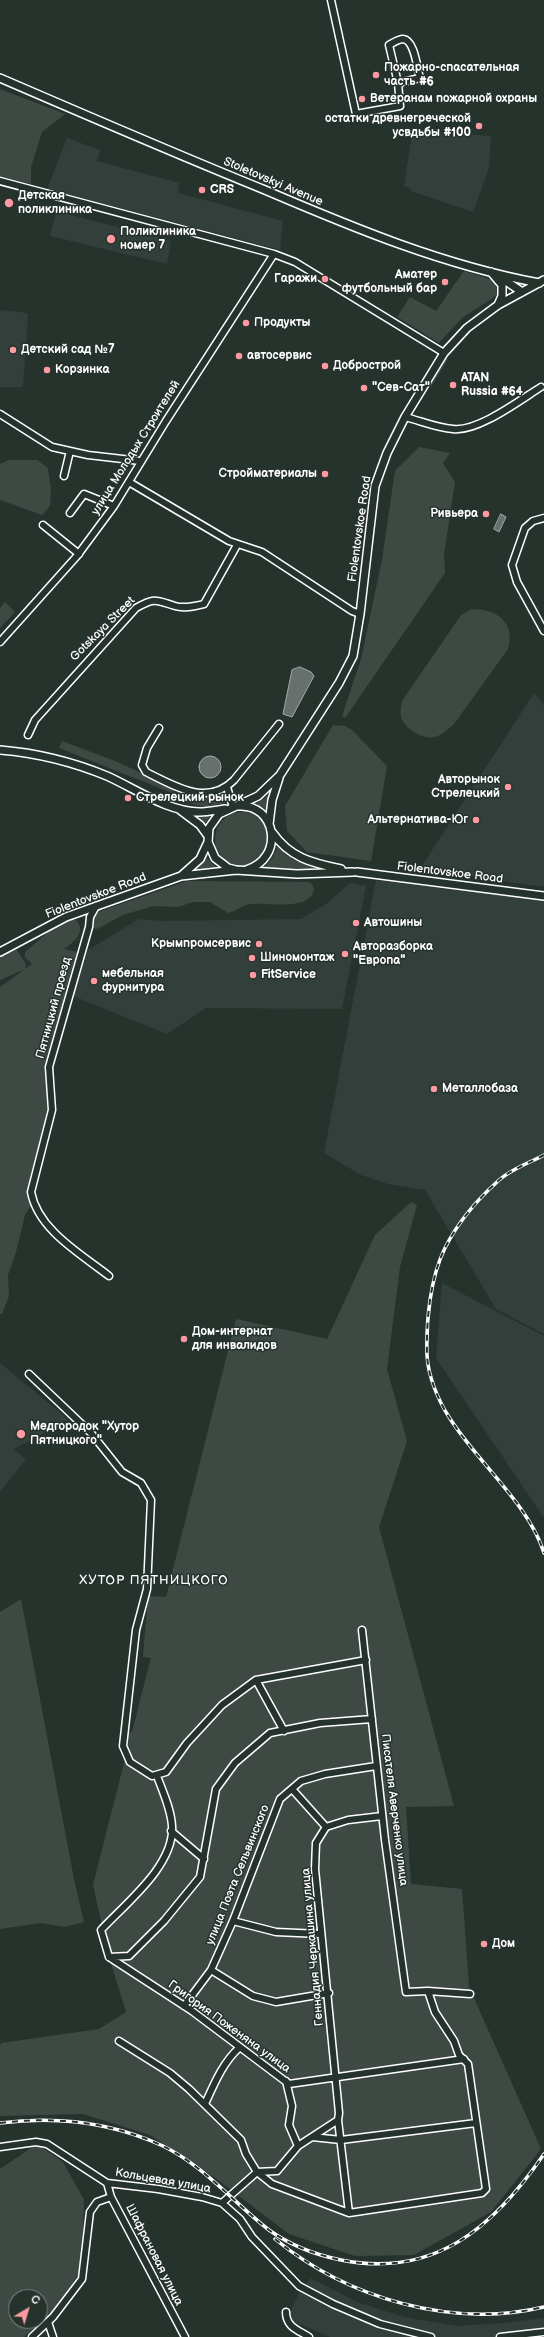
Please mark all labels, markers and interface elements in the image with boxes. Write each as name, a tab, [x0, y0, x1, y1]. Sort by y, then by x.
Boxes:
place label: Пожарно-спасательная часть #6	[384, 61, 519, 89]
marker: Пожарно-спасательная часть #6	[371, 70, 381, 80]
place label: Ветеранам пожарной охраны	[370, 92, 537, 106]
marker: Ветеранам пожарной охраны	[357, 94, 367, 104]
place label: остатки древнегреческой усвдьбы #100	[325, 112, 471, 140]
marker: остатки древнегреческой усвдьбы #100	[474, 121, 484, 131]
street label: Stoletovskyi Avenue	[221, 155, 325, 209]
place label: CRS	[210, 183, 234, 197]
marker: CRS	[197, 185, 207, 195]
place label: Детская поликлиника	[18, 189, 92, 217]
marker: Детская поликлиника	[3, 197, 15, 209]
place label: Поликлиника номер 7	[120, 225, 196, 253]
marker: Поликлиника номер 7	[105, 233, 117, 245]
place label: Аматер футбольный бар	[342, 268, 437, 296]
place label: Гаражи	[274, 272, 317, 286]
marker: Гаражи	[320, 274, 330, 284]
marker: Аматер футбольный бар	[440, 277, 450, 287]
place label: Продукты	[254, 316, 311, 330]
marker: Продукты	[241, 318, 251, 328]
place label: Детский сад №7	[21, 343, 115, 357]
marker: Детский сад №7	[8, 345, 18, 355]
place label: автосервис	[247, 349, 312, 363]
marker: автосервис	[234, 351, 244, 361]
place label: Добрострой	[333, 359, 401, 373]
marker: Добрострой	[320, 361, 330, 371]
place label: Корзинка	[55, 363, 109, 377]
marker: Корзинка	[42, 365, 52, 375]
place label: ATAN Russia #64	[461, 371, 523, 399]
street label: улица Молодых Строителей	[89, 378, 183, 518]
marker: ATAN Russia #64	[448, 380, 458, 390]
place label: "Сев-Сат"	[372, 381, 430, 395]
marker: "Сев-Сат"	[359, 383, 369, 393]
place label: Стройматериалы	[219, 467, 317, 481]
marker: Стройматериалы	[320, 469, 330, 479]
street label: Fiolentovskoe Road	[345, 475, 375, 583]
place label: Ривьера	[430, 507, 478, 521]
marker: Ривьера	[481, 509, 491, 519]
street label: Gotskaya Street	[68, 594, 138, 664]
place label: Авторынок Стрелецкий	[431, 773, 500, 801]
marker: Авторынок Стрелецкий	[503, 782, 513, 792]
place label: Стрелецкий рынок	[136, 791, 244, 805]
marker: Стрелецкий рынок	[123, 793, 133, 803]
place label: Альтернатива-Юг	[367, 813, 468, 827]
marker: Альтернатива-Юг	[471, 815, 481, 825]
street label: Fiolentovskoe Road	[396, 859, 504, 887]
street label: Fiolentovskoe Road	[44, 870, 148, 922]
place label: Автошины	[364, 916, 422, 930]
marker: Автошины	[351, 918, 361, 928]
place label: Крымпромсервис	[151, 937, 251, 951]
marker: Крымпромсервис	[254, 939, 264, 949]
place label: Авторазборка "Европа"	[353, 940, 433, 968]
marker: Авторазборка "Европа"	[340, 949, 350, 959]
place label: Шиномонтаж	[260, 951, 334, 965]
marker: Шиномонтаж	[247, 953, 257, 963]
street label: Пятницкий проезд	[33, 956, 75, 1060]
place label: мебельная фурнитура	[102, 967, 164, 995]
place label: FitService	[261, 968, 316, 982]
marker: FitService	[248, 970, 258, 980]
marker: мебельная фурнитура	[89, 976, 99, 986]
place label: Металлобаза	[442, 1082, 518, 1096]
marker: Металлобаза	[429, 1084, 439, 1094]
place label: Дом-интернат для инвалидов	[192, 1325, 277, 1353]
marker: Дом-интернат для инвалидов	[179, 1334, 189, 1344]
place label: Медгородок "Хутор Пятницкого"	[30, 1420, 139, 1448]
marker: Медгородок "Хутор Пятницкого"	[15, 1428, 27, 1440]
district label: ХУТОР ПЯТНИЦКОГО	[79, 1573, 229, 1589]
street label: Писателя Аверченко улица	[378, 1733, 410, 1887]
street label: улица Поэта Сельвинского	[203, 1803, 273, 1947]
street label: Геннадия Черкашина улица	[299, 1867, 327, 2027]
place label: Дом	[492, 1937, 515, 1951]
marker: Дом	[479, 1939, 489, 1949]
street label: Григория Поженяна улица	[165, 1978, 293, 2076]
street label: Кольцевая улица	[114, 2165, 212, 2197]
street label: Шафрановая улица	[122, 2202, 186, 2308]
north arrow	[8, 2289, 48, 2329]
text: С	[28, 2292, 42, 2307]

